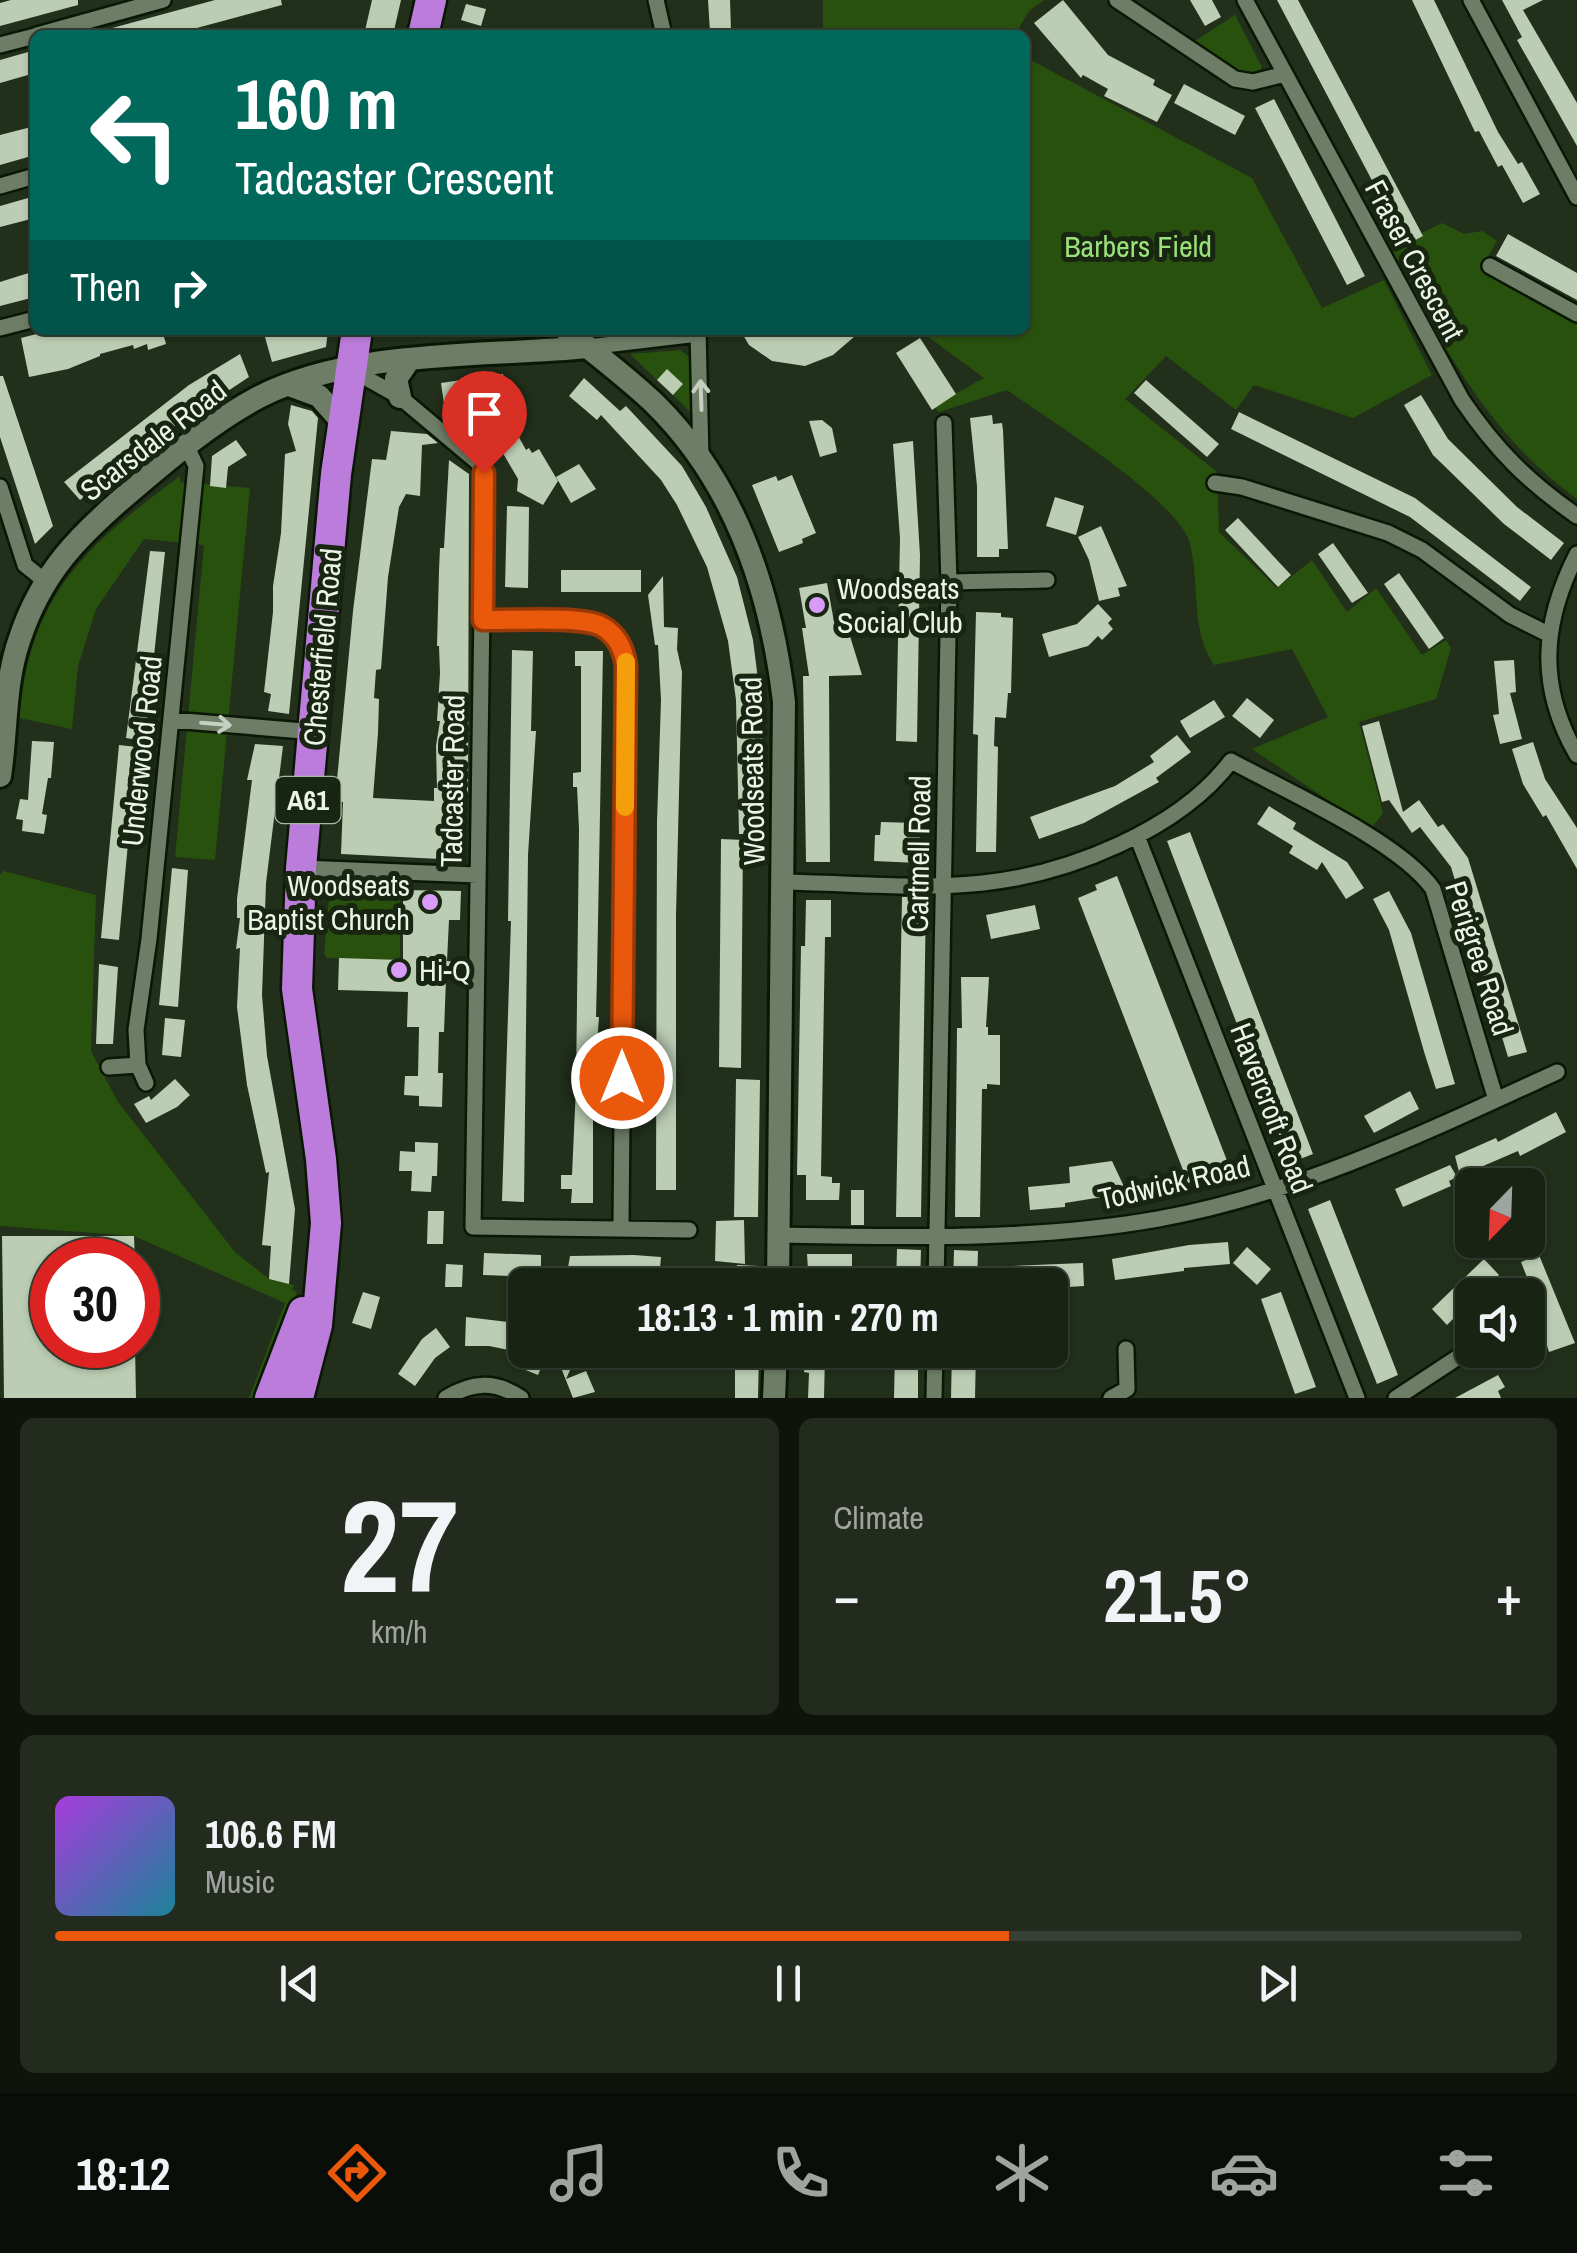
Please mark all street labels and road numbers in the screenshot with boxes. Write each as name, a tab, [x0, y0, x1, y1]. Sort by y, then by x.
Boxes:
street label: Fraser Crescent	[1356, 173, 1474, 347]
street label: Scarsdale Road	[72, 370, 234, 510]
street label: Chesterfield Road	[293, 546, 351, 748]
street label: Underwood Road	[111, 654, 171, 848]
street label: Woodseats Road	[730, 677, 774, 865]
street label: Tadcaster Road	[430, 694, 474, 868]
street label: Cartmell Road	[897, 775, 939, 933]
road number: A61	[276, 777, 340, 823]
street label: Perigree Road	[1436, 876, 1524, 1040]
street label: Havercroft Road	[1221, 1017, 1323, 1199]
street label: Todwick Road	[1094, 1145, 1254, 1219]

